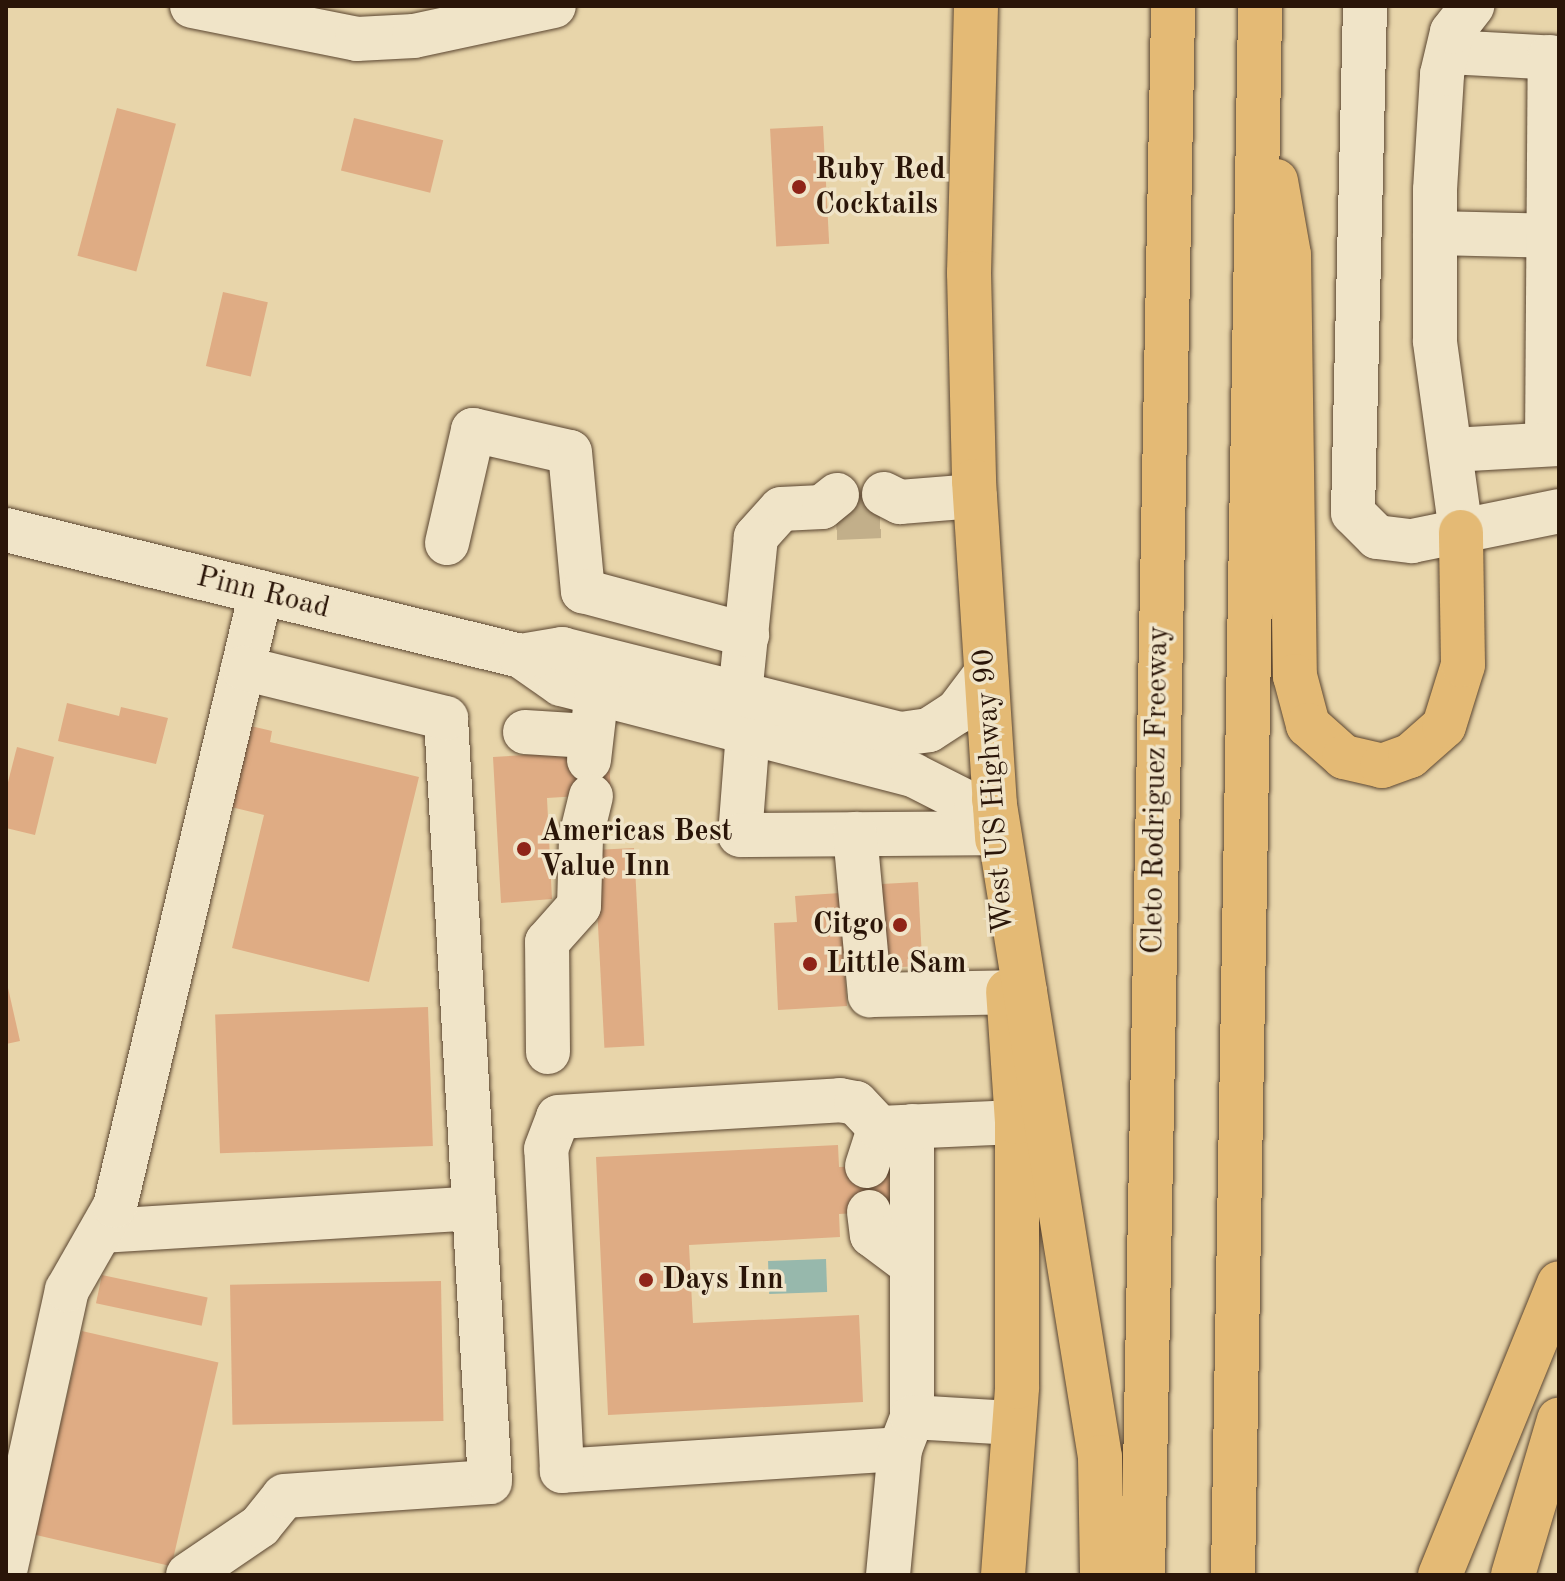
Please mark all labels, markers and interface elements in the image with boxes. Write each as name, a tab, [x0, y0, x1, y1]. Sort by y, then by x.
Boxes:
place label: Ruby Red Cocktails	[815, 152, 946, 222]
marker: Ruby Red Cocktails	[790, 178, 808, 196]
street label: Pinn Road	[193, 559, 333, 627]
street label: Cleto Rodriguez Freeway	[1135, 625, 1177, 955]
street label: West US Highway 90	[966, 647, 1022, 935]
place label: Americas Best Value Inn	[540, 814, 733, 884]
marker: Americas Best Value Inn	[515, 840, 533, 858]
place label: Citgo	[813, 907, 884, 943]
marker: Citgo	[891, 916, 909, 934]
place label: Little Sam	[826, 946, 966, 982]
marker: Little Sam	[801, 955, 819, 973]
place label: Days Inn	[662, 1262, 784, 1298]
marker: Days Inn	[637, 1271, 655, 1289]

